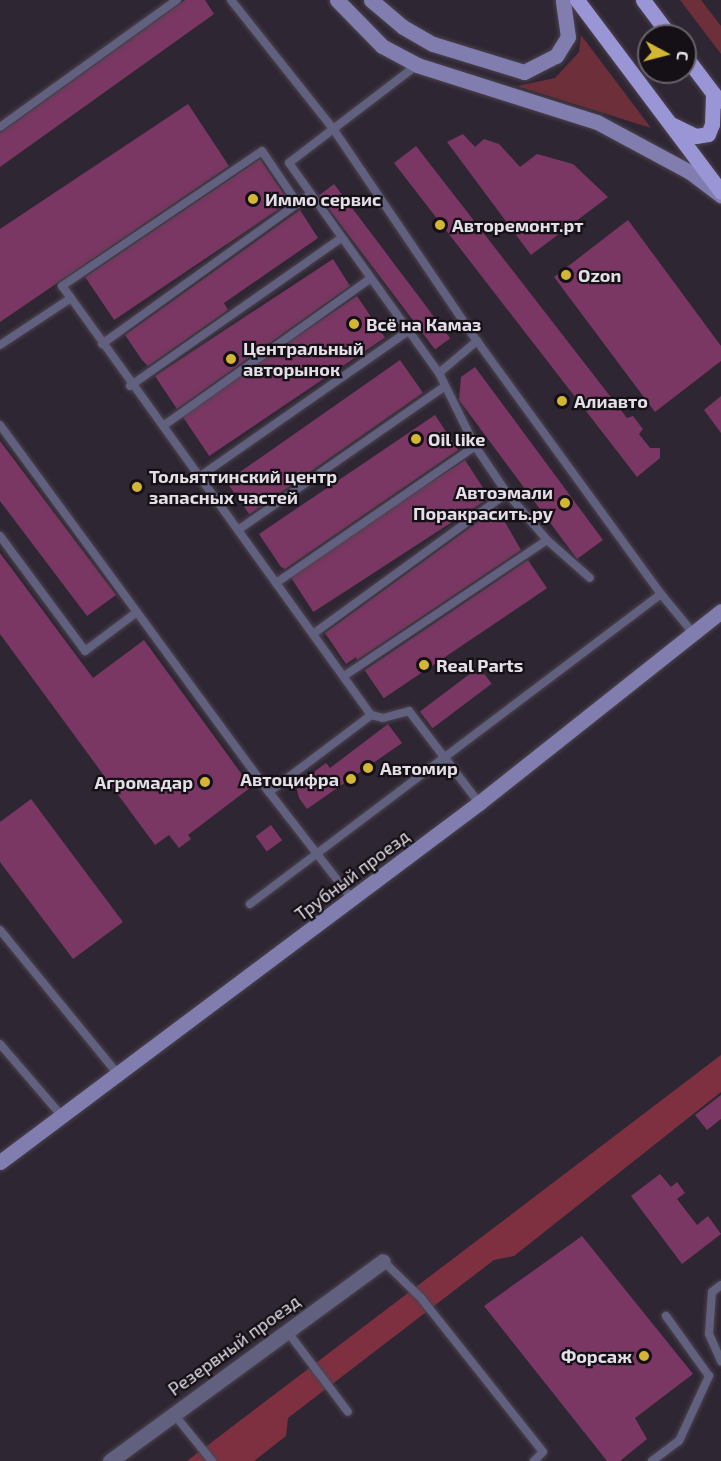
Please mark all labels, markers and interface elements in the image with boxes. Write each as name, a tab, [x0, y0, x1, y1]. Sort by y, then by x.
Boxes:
north arrow	[637, 24, 697, 84]
text: С	[673, 50, 693, 62]
place label: Иммо сервис	[265, 188, 381, 210]
marker: Иммо сервис	[246, 192, 260, 206]
place label: Авторемонт.рт	[452, 214, 584, 236]
marker: Авторемонт.рт	[433, 218, 447, 232]
place label: Ozon	[578, 264, 621, 286]
marker: Ozon	[559, 268, 573, 282]
place label: Всё на Камаз	[366, 313, 481, 335]
marker: Всё на Камаз	[347, 317, 361, 331]
place label: Центральный авторынок	[243, 338, 364, 380]
marker: Центральный авторынок	[224, 352, 238, 366]
place label: Алиавто	[574, 390, 648, 412]
marker: Алиавто	[555, 394, 569, 408]
place label: Oil like	[428, 428, 486, 450]
marker: Oil like	[409, 432, 423, 446]
place label: Тольяттинский центр запасных частей	[149, 466, 337, 508]
marker: Тольяттинский центр запасных частей	[130, 480, 144, 494]
place label: Автоэмали Поракрасить.ру	[413, 482, 553, 524]
marker: Автоэмали Поракрасить.ру	[558, 496, 572, 510]
place label: Real Parts	[436, 654, 524, 676]
marker: Real Parts	[417, 658, 431, 672]
place label: Автомир	[380, 757, 458, 779]
marker: Автомир	[361, 761, 375, 775]
place label: Автоцифра	[240, 768, 339, 790]
place label: Агромадар	[94, 771, 193, 793]
marker: Автоцифра	[344, 772, 358, 786]
marker: Агромадар	[198, 775, 212, 789]
street label: Трубный проезд	[291, 825, 413, 925]
street label: Резервный проезд	[164, 1290, 304, 1400]
place label: Форсаж	[561, 1345, 632, 1367]
marker: Форсаж	[637, 1349, 651, 1363]

